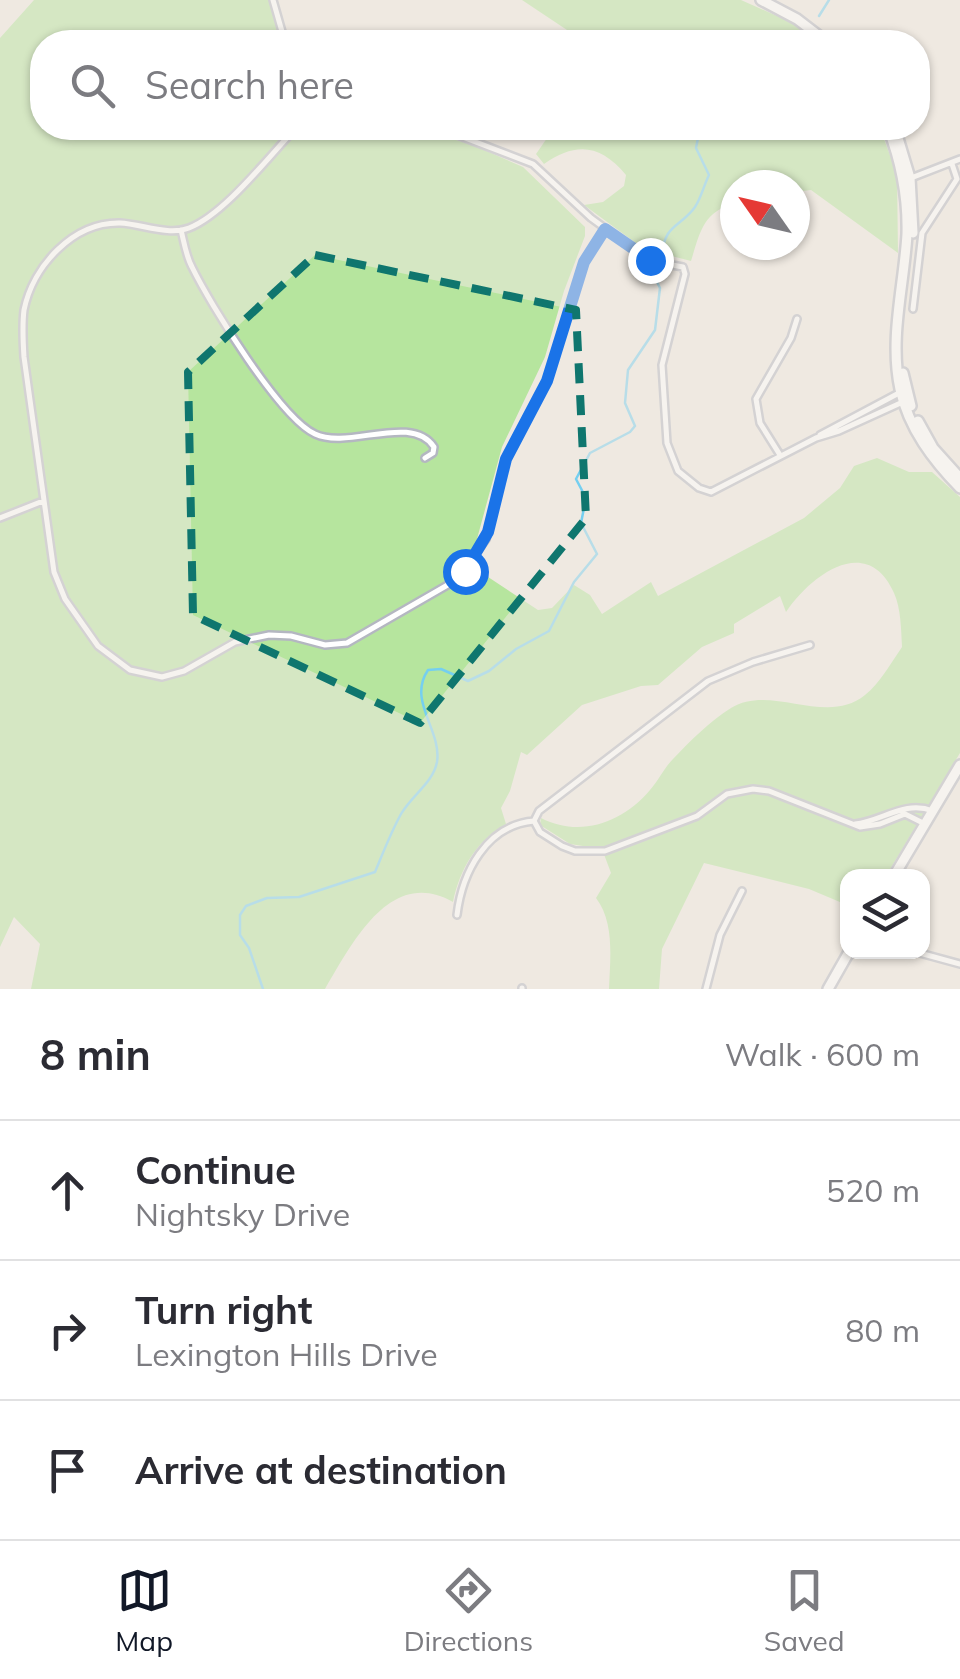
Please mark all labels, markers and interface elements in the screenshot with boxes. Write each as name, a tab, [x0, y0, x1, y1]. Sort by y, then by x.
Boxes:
search box	[30, 30, 930, 140]
icon: search	[65, 58, 120, 113]
text: Search here	[145, 61, 354, 109]
north arrow	[720, 170, 810, 260]
route end	[628, 238, 674, 284]
route start	[443, 549, 489, 595]
map controls	[840, 869, 930, 959]
button: layers	[840, 869, 930, 959]
text: 8 min	[40, 1028, 151, 1081]
text: Walk · 600 m	[725, 1034, 920, 1074]
text: Continue	[135, 1146, 296, 1194]
icon: ahead	[40, 1163, 95, 1218]
text: 520 m	[826, 1170, 920, 1210]
text: Nightsky Drive	[135, 1194, 350, 1234]
text: Turn right	[135, 1286, 312, 1334]
icon: right	[40, 1303, 95, 1358]
text: 80 m	[845, 1310, 920, 1350]
text: Lexington Hills Drive	[135, 1334, 438, 1374]
icon: arrive	[40, 1443, 95, 1498]
text: Arrive at destination	[135, 1446, 507, 1494]
tab: Map	[115, 1563, 173, 1658]
tab: Directions	[404, 1563, 533, 1658]
tab: Saved	[764, 1563, 845, 1658]

